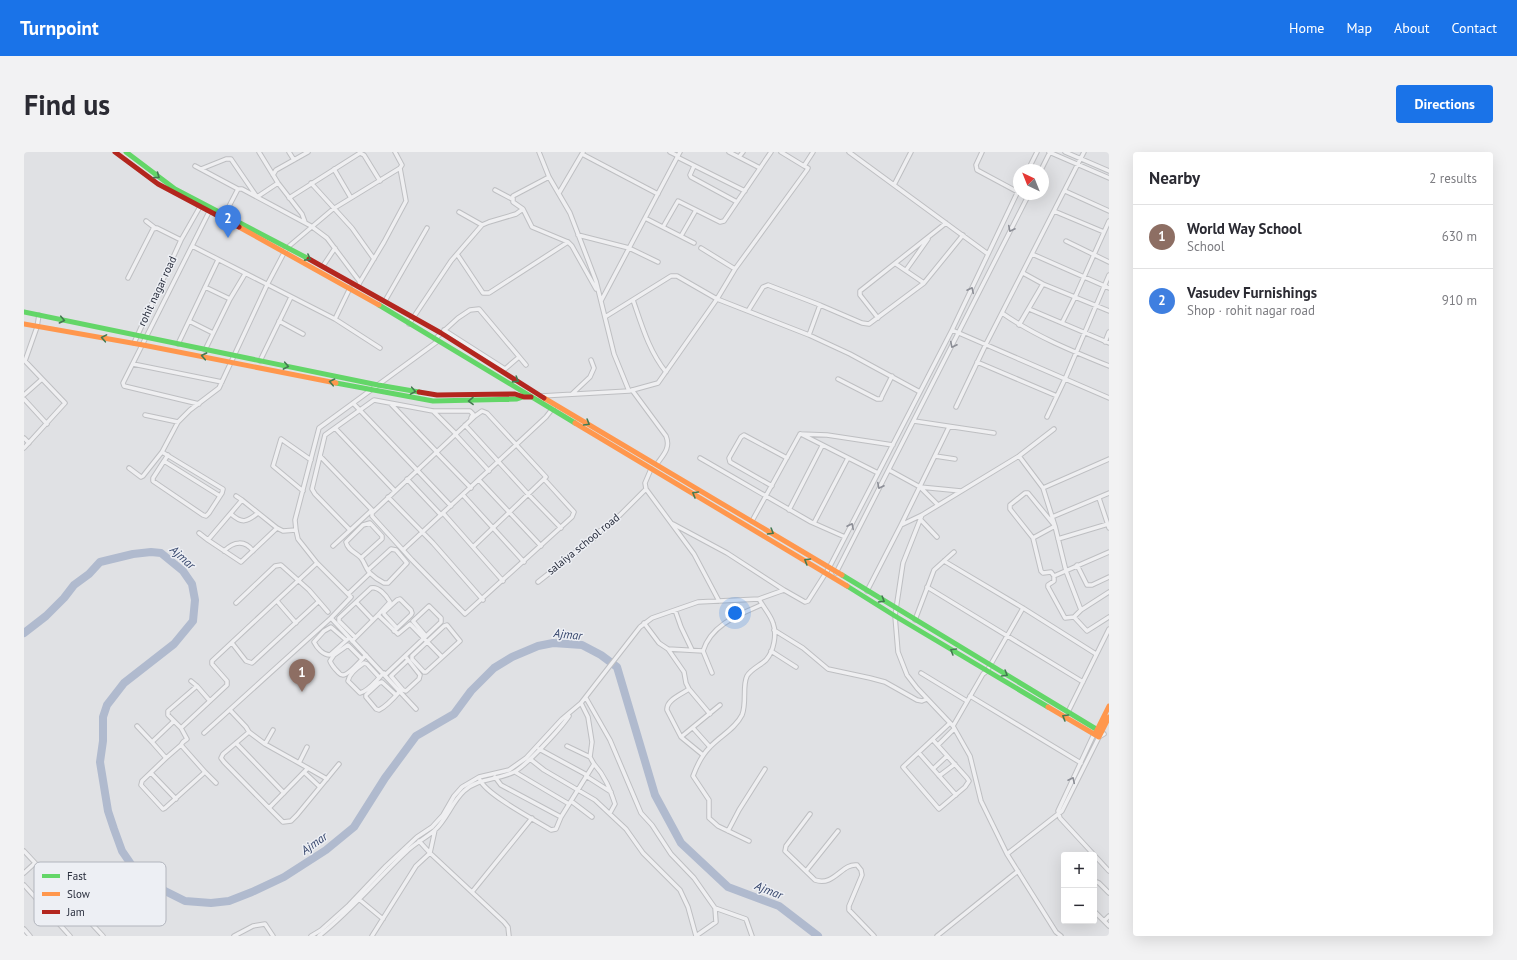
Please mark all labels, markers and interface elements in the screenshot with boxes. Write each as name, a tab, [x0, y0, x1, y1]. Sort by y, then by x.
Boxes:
text: Turnpoint	[20, 16, 99, 40]
text: Home	[1289, 19, 1324, 37]
text: Map	[1346, 19, 1372, 37]
text: About	[1394, 19, 1430, 37]
text: Contact	[1452, 19, 1497, 37]
button: Directions	[1396, 85, 1493, 123]
text: Find us	[24, 86, 110, 123]
north arrow	[1013, 164, 1049, 200]
text: Nearby	[1149, 167, 1200, 189]
text: 2 results	[1429, 170, 1477, 187]
one-way arrow	[152, 171, 159, 178]
pin: 2	[215, 205, 241, 238]
text: World Way School	[1187, 219, 1302, 238]
one-way arrow	[1008, 225, 1016, 232]
text: 1	[1158, 228, 1166, 245]
text: 630 m	[1442, 228, 1477, 245]
text: School	[1187, 238, 1225, 255]
one-way arrow	[304, 253, 311, 260]
street label: rohit nagar road	[135, 254, 179, 328]
text: Vasudev Furnishings	[1187, 283, 1317, 302]
one-way arrow	[966, 287, 974, 295]
text: 2	[1158, 292, 1166, 309]
text: 910 m	[1442, 292, 1477, 309]
text: Shop · rohit nagar road	[1187, 302, 1315, 319]
one-way arrow	[59, 316, 65, 324]
one-way arrow	[101, 334, 107, 343]
one-way arrow	[950, 341, 957, 348]
one-way arrow	[201, 353, 208, 361]
one-way arrow	[282, 361, 289, 370]
one-way arrow	[512, 375, 519, 383]
one-way arrow	[329, 379, 335, 387]
one-way arrow	[410, 386, 416, 395]
one-way arrow	[468, 397, 474, 405]
one-way arrow	[583, 418, 590, 425]
one-way arrow	[878, 481, 885, 489]
one-way arrow	[692, 491, 699, 499]
street label: salaiya school road	[544, 510, 622, 578]
one-way arrow	[846, 523, 854, 530]
one-way arrow	[767, 528, 774, 535]
water label: Ajmar	[167, 541, 199, 573]
one-way arrow	[804, 558, 811, 565]
one-way arrow	[878, 595, 885, 603]
your location	[725, 603, 745, 623]
water label: Ajmar	[552, 625, 584, 643]
one-way arrow	[950, 648, 957, 655]
pin: 1	[289, 659, 315, 692]
one-way arrow	[1001, 670, 1008, 677]
one-way arrow	[1062, 714, 1069, 721]
one-way arrow	[1067, 776, 1075, 784]
water label: Ajmar	[297, 828, 331, 858]
map controls	[1061, 852, 1097, 924]
button: +	[1061, 852, 1097, 888]
legend	[34, 862, 166, 926]
text: Fast	[67, 869, 87, 883]
water label: Ajmar	[752, 877, 786, 903]
text: Slow	[67, 887, 90, 901]
button: −	[1061, 888, 1097, 924]
text: Jam	[66, 905, 85, 919]

